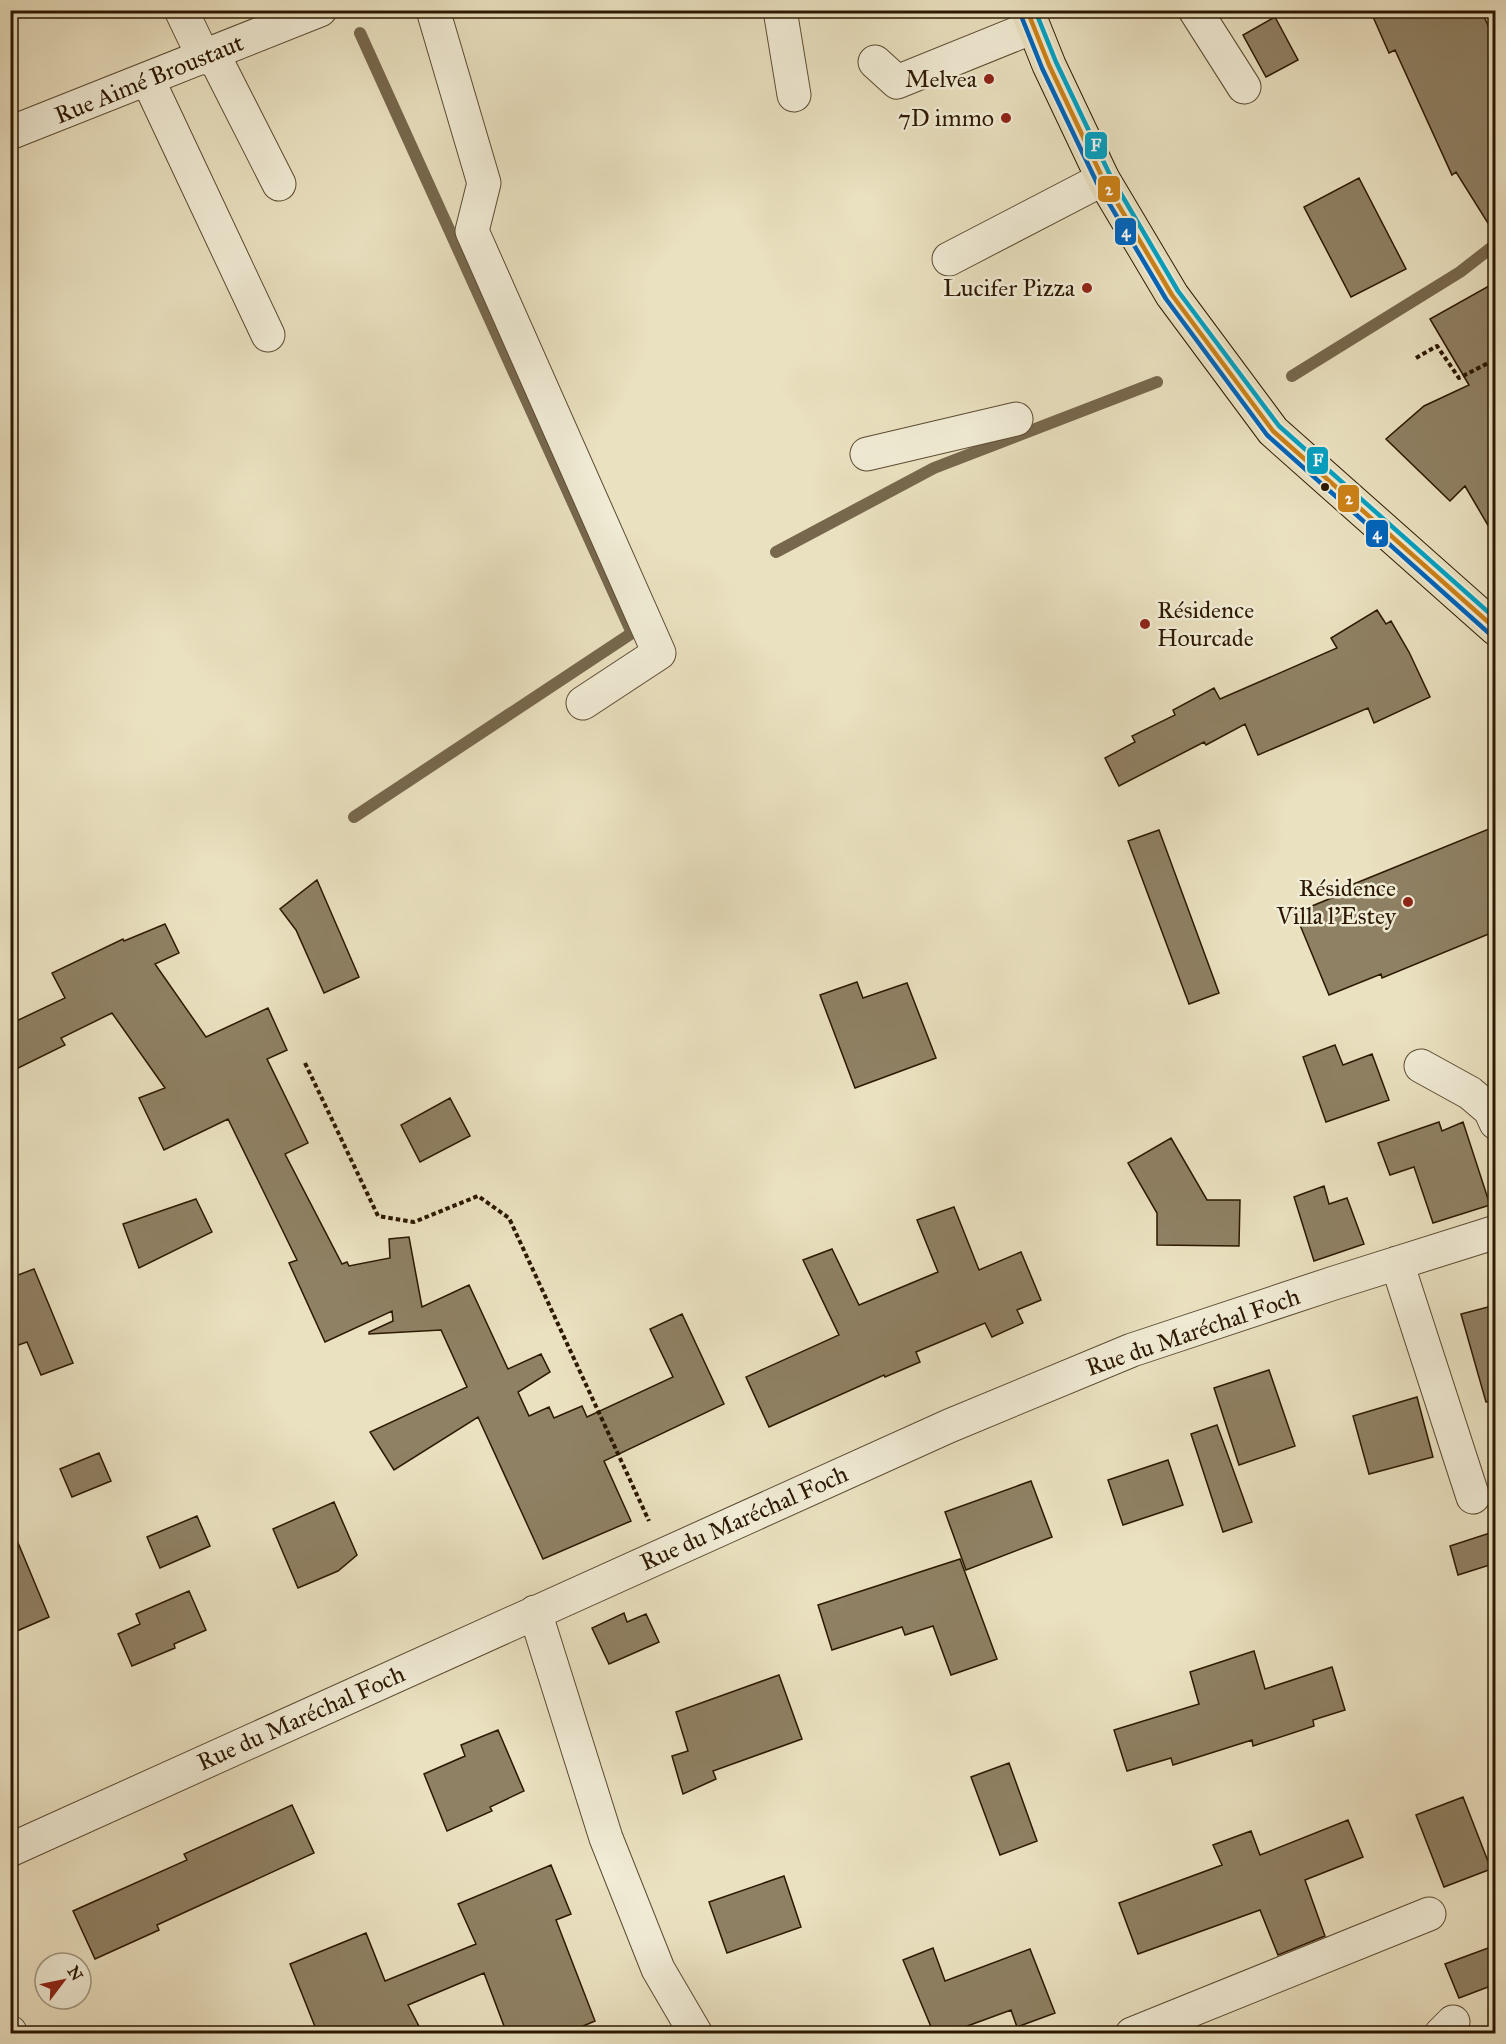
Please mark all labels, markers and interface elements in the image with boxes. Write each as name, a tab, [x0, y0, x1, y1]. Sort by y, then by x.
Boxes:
street label: Rue Aimé Broustaut	[50, 27, 248, 131]
place label: Melvea	[905, 64, 978, 94]
marker: Melvea	[982, 72, 996, 86]
place label: 7D immo	[898, 103, 994, 133]
marker: 7D immo	[999, 111, 1013, 125]
line badge: F	[1084, 131, 1108, 160]
text: F	[1091, 136, 1102, 155]
line badge: 2	[1097, 175, 1121, 203]
text: 2	[1105, 180, 1114, 199]
line badge: 4	[1114, 217, 1137, 246]
text: 4	[1122, 222, 1132, 242]
place label: Lucifer Pizza	[943, 273, 1076, 303]
marker: Lucifer Pizza	[1080, 281, 1094, 295]
line badge: F	[1306, 446, 1329, 475]
text: F	[1313, 451, 1324, 470]
unlabelled marker	[1319, 481, 1331, 493]
line badge: 2	[1337, 484, 1360, 513]
text: 2	[1345, 489, 1354, 508]
line badge: 4	[1365, 519, 1389, 548]
text: 4	[1373, 524, 1383, 544]
place label: Résidence Hourcade	[1157, 595, 1254, 653]
marker: Résidence Hourcade	[1138, 617, 1152, 631]
place label: Résidence Villa l'Estey	[1275, 873, 1397, 931]
marker: Résidence Villa l'Estey	[1401, 895, 1415, 909]
street label: Rue du Maréchal Foch	[1082, 1281, 1304, 1383]
street label: Rue du Maréchal Foch	[635, 1459, 853, 1577]
street label: Rue du Maréchal Foch	[192, 1659, 410, 1777]
north arrow	[33, 1951, 93, 2011]
text: N	[64, 1963, 87, 1984]

